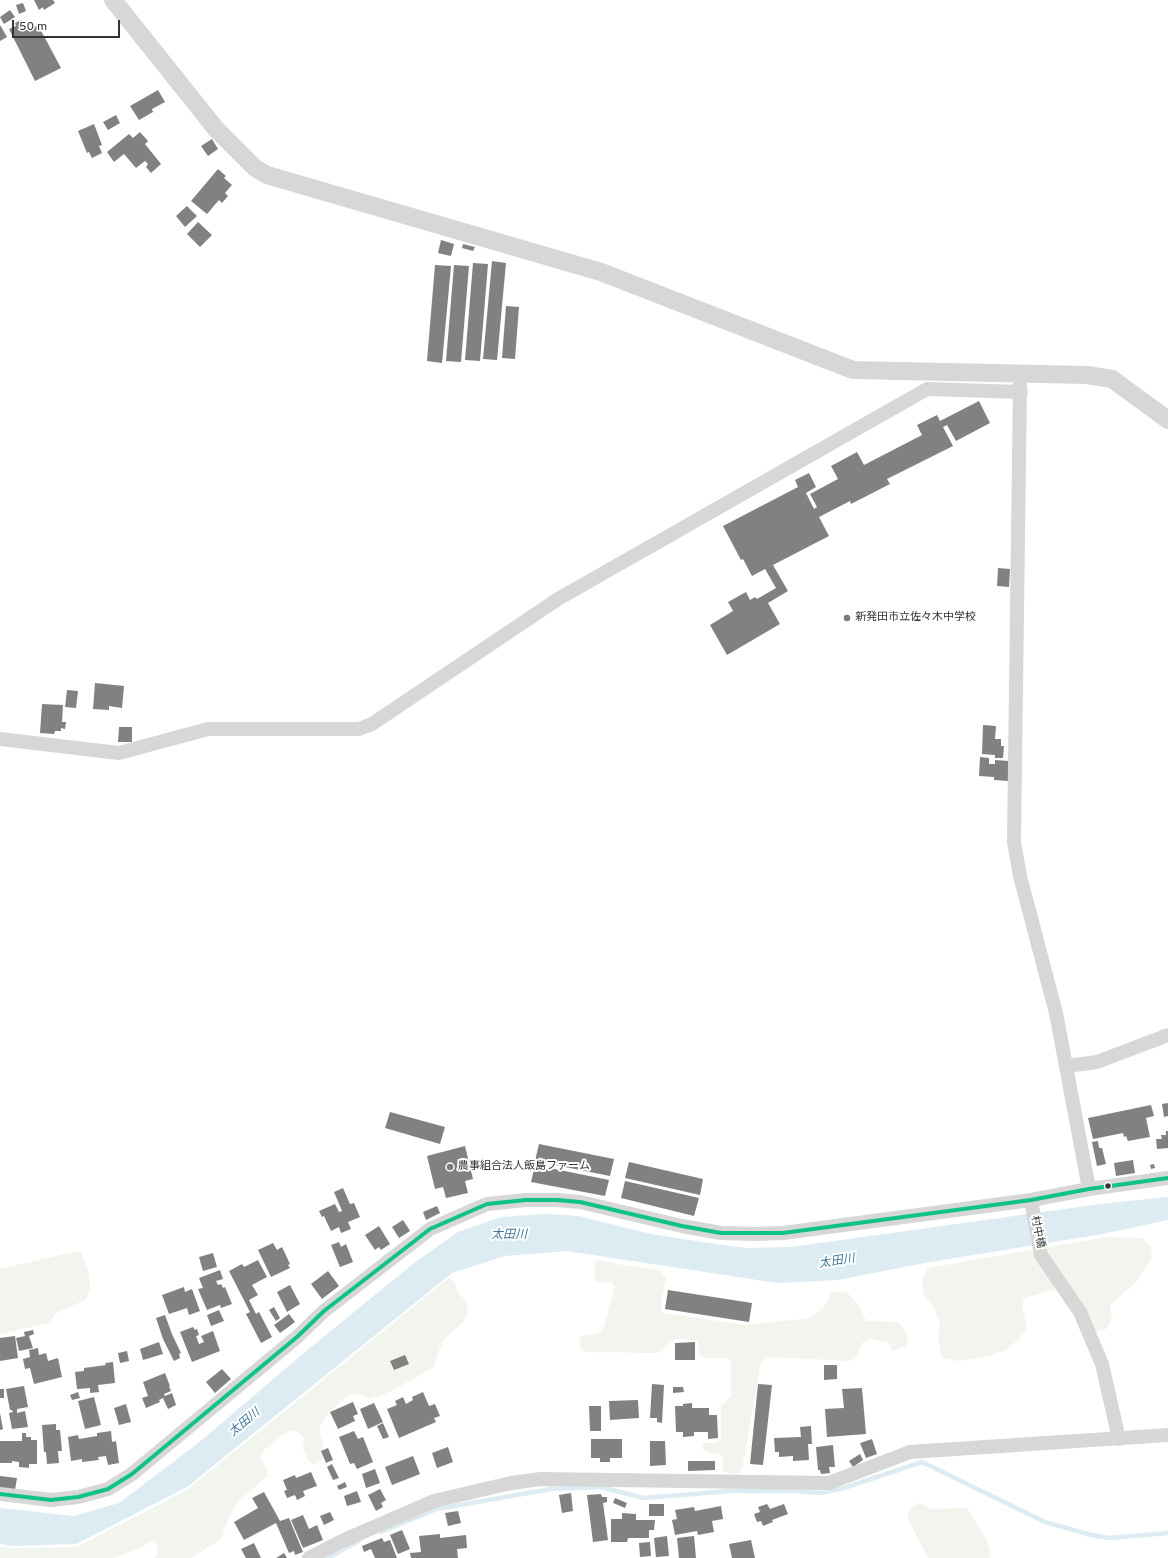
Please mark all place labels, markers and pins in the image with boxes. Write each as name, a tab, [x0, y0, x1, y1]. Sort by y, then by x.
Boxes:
place label: 新発田市立佐々木中学校	[855, 611, 976, 625]
marker: 新発田市立佐々木中学校	[842, 613, 852, 623]
place label: 農事組合法人飯島ファーム	[458, 1160, 590, 1174]
marker: 農事組合法人飯島ファーム	[445, 1162, 455, 1172]
unlabelled marker	[1103, 1181, 1113, 1191]

